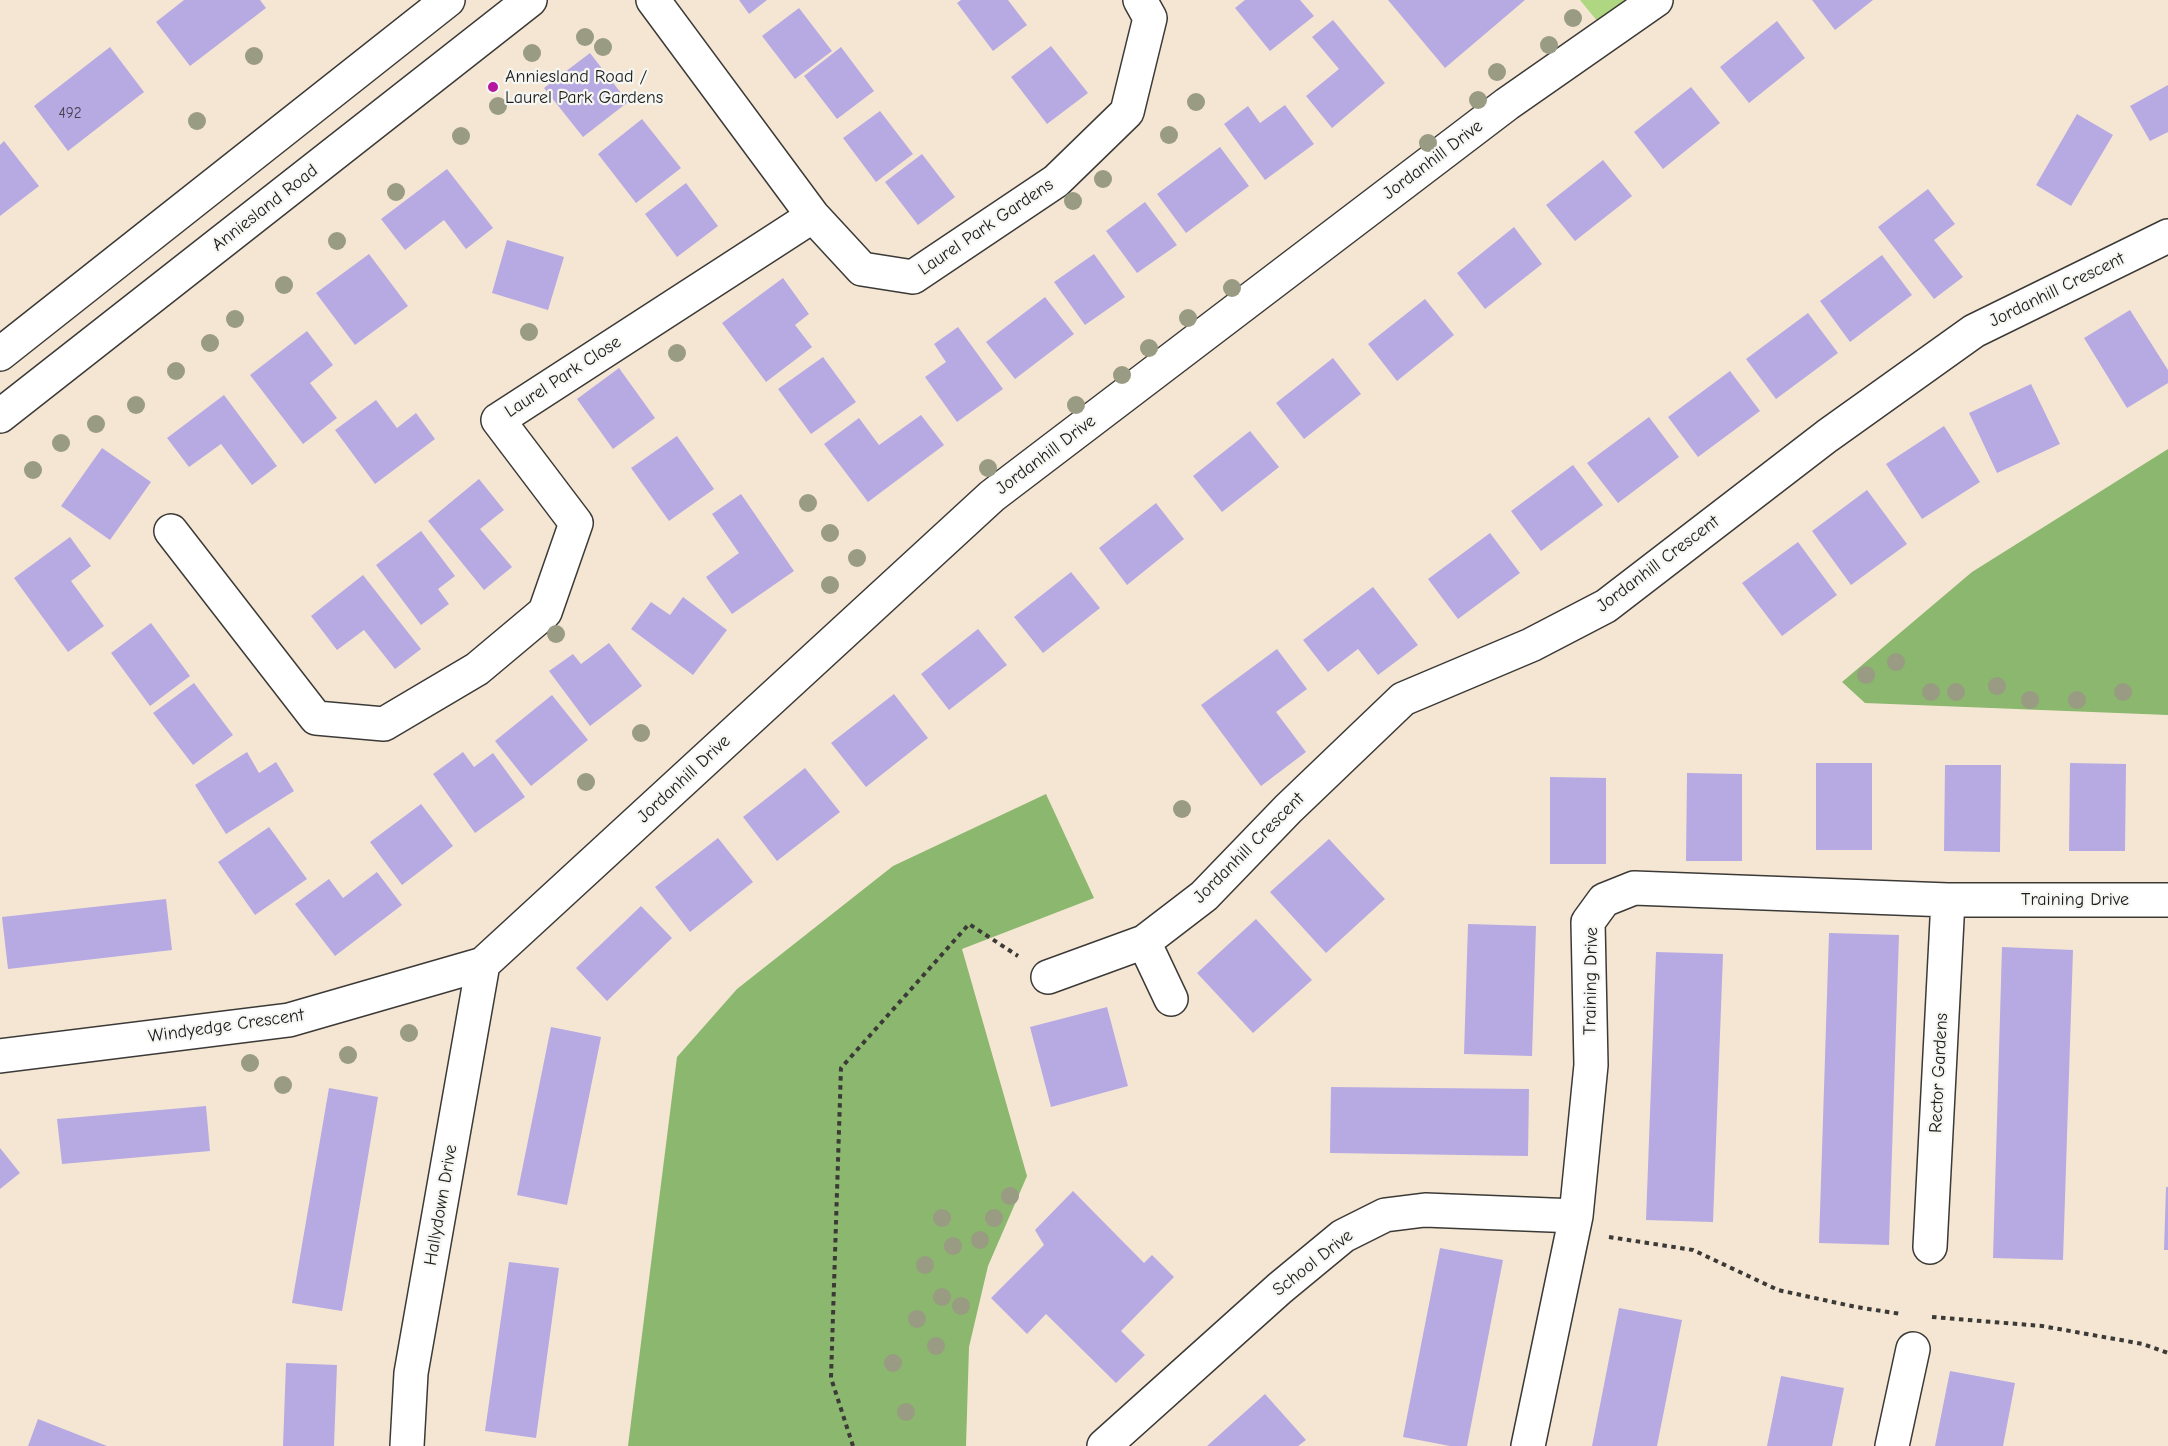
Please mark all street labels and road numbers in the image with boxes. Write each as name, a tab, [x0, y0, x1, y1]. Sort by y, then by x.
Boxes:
street label: Jordanhill Drive	[1379, 115, 1487, 205]
street label: Anniesland Road	[208, 160, 322, 256]
street label: Laurel Park Gardens	[914, 174, 1058, 280]
street label: Jordanhill Crescent	[1986, 248, 2128, 332]
street label: Laurel Park Close	[501, 331, 625, 423]
street label: Jordanhill Drive	[992, 410, 1100, 500]
street label: Jordanhill Crescent	[1592, 511, 1724, 617]
street label: Jordanhill Drive	[633, 730, 735, 828]
street label: Jordanhill Crescent	[1189, 788, 1309, 908]
street label: Training Drive	[2021, 889, 2129, 911]
street label: Training Drive	[1579, 927, 1603, 1035]
street label: Windyedge Crescent	[147, 1004, 305, 1048]
street label: Rector Gardens	[1925, 1012, 1953, 1134]
street label: Hallydown Drive	[420, 1143, 462, 1267]
street label: School Drive	[1269, 1225, 1357, 1301]

